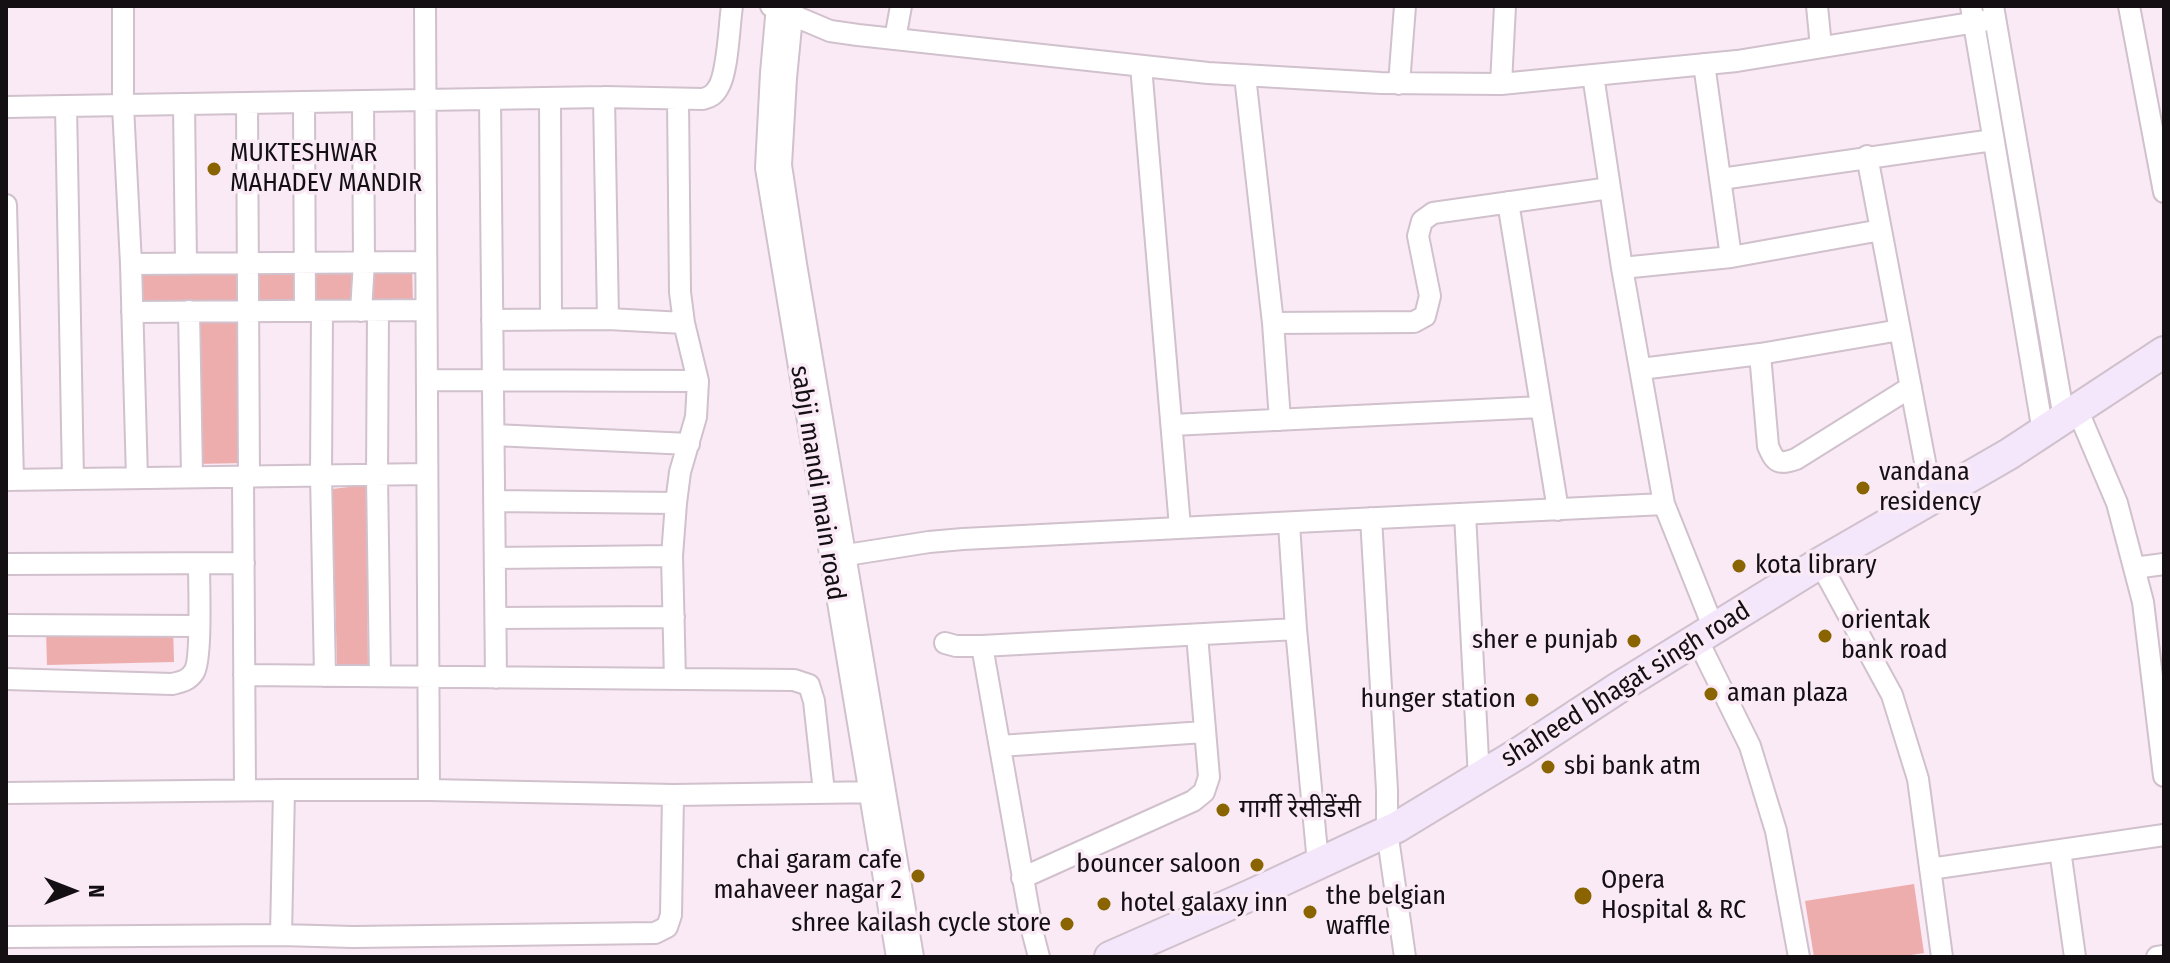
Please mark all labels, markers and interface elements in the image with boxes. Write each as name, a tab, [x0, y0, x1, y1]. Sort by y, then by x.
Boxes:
place label: MUKTESHWAR MAHADEV MANDIR	[230, 138, 422, 200]
marker: MUKTESHWAR MAHADEV MANDIR	[205, 160, 223, 178]
street label: sabji mandi main road	[783, 363, 851, 603]
place label: vandana residency	[1879, 457, 1981, 518]
marker: vandana residency	[1854, 479, 1872, 497]
place label: kota library	[1755, 550, 1877, 582]
marker: kota library	[1730, 557, 1748, 575]
street label: shaheed bhagat singh road	[1496, 595, 1756, 775]
place label: orientak bank road	[1841, 605, 1948, 666]
place label: sher e punjab	[1472, 625, 1618, 657]
marker: orientak bank road	[1816, 627, 1834, 645]
marker: sher e punjab	[1625, 632, 1643, 650]
place label: aman plaza	[1727, 678, 1848, 710]
place label: hunger station	[1361, 684, 1516, 716]
marker: aman plaza	[1702, 685, 1720, 703]
marker: hunger station	[1523, 691, 1541, 709]
place label: sbi bank atm	[1564, 751, 1701, 783]
marker: sbi bank atm	[1539, 758, 1557, 776]
place label: गार्गी रेसीडेंसी	[1239, 794, 1361, 826]
marker: गार्गी रेसीडेंसी	[1214, 801, 1232, 819]
place label: chai garam cafe mahaveer nagar 2	[714, 845, 902, 906]
place label: bouncer saloon	[1076, 849, 1241, 881]
north arrow	[32, 851, 112, 931]
marker: bouncer saloon	[1248, 856, 1266, 874]
place label: Opera Hospital & RC	[1601, 865, 1746, 926]
marker: chai garam cafe mahaveer nagar 2	[909, 867, 927, 885]
place label: the belgian waffle	[1326, 881, 1446, 942]
text: N	[83, 884, 110, 898]
marker: Opera Hospital & RC	[1572, 885, 1594, 907]
place label: hotel galaxy inn	[1120, 888, 1288, 920]
marker: hotel galaxy inn	[1095, 895, 1113, 913]
marker: the belgian waffle	[1301, 903, 1319, 921]
place label: shree kailash cycle store	[791, 908, 1051, 940]
marker: shree kailash cycle store	[1058, 915, 1076, 933]

